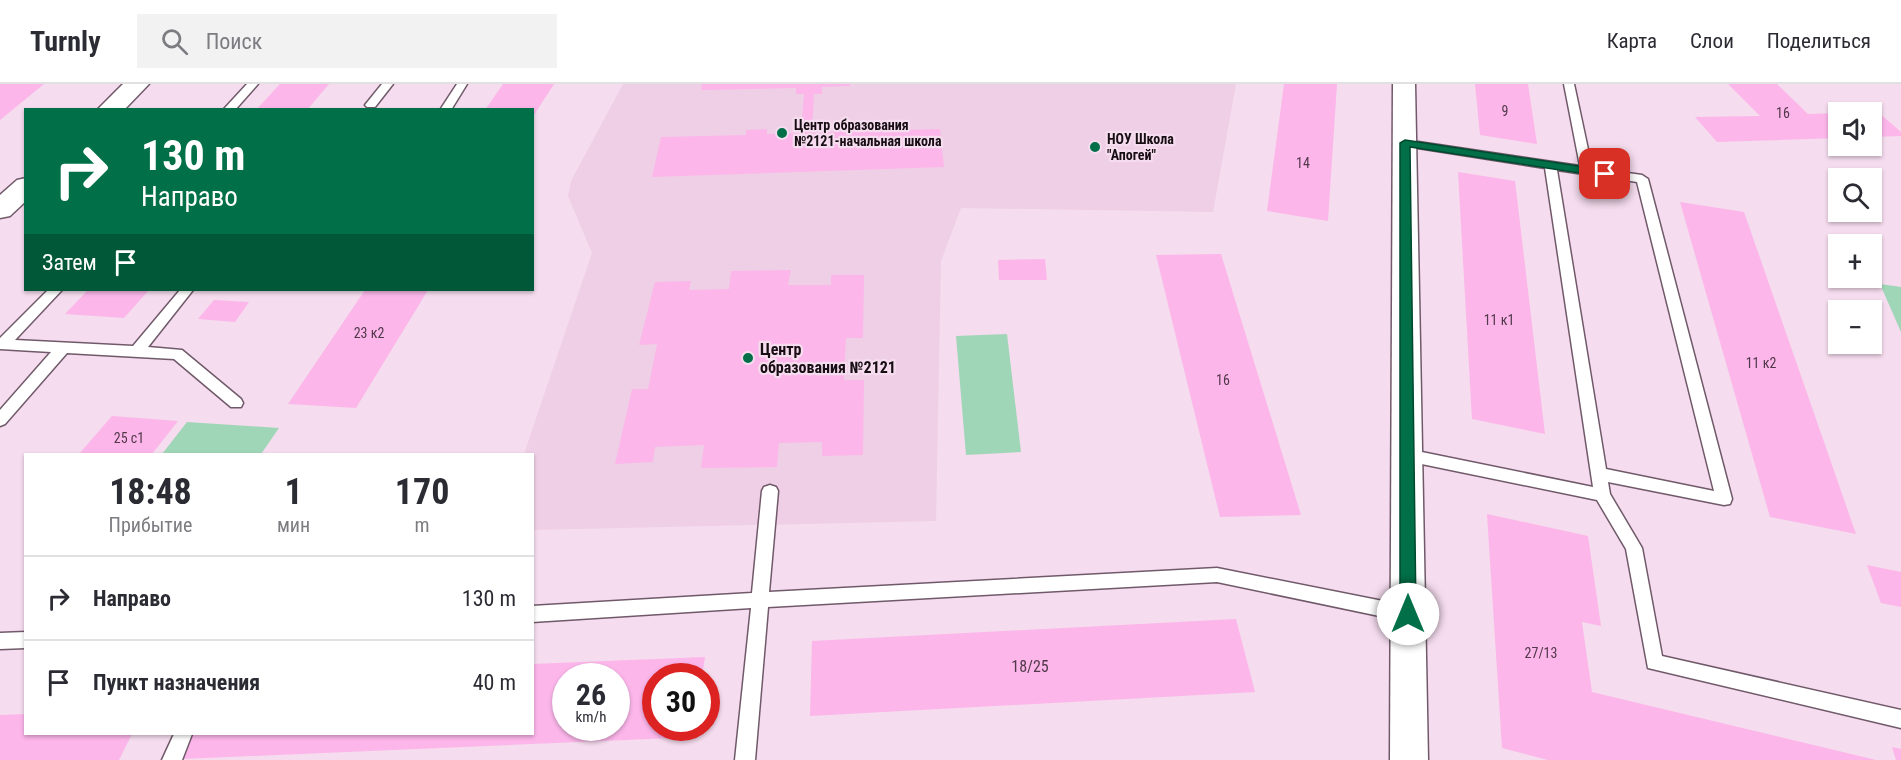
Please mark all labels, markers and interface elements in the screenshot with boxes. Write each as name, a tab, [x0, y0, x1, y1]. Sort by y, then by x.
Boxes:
search box	[137, 14, 557, 68]
text: Turnly	[30, 25, 101, 58]
icon: search	[158, 25, 191, 58]
text: Поиск	[206, 29, 262, 54]
text: Карта	[1607, 29, 1657, 53]
text: Слои	[1690, 29, 1734, 53]
text: Поделиться	[1767, 29, 1871, 53]
map controls	[1828, 102, 1882, 354]
button: sound	[1828, 102, 1882, 156]
house number: 9	[1502, 103, 1508, 119]
house number: 16	[1776, 105, 1790, 121]
place label: Центр образования №2121-начальная школа	[794, 117, 942, 149]
marker: Центр образования №2121-начальная школа	[775, 126, 789, 140]
text: 130 m	[141, 131, 246, 180]
place label: НОУ Школа "Апогей"	[1107, 131, 1174, 163]
icon: right	[42, 132, 120, 210]
marker: НОУ Школа "Апогей"	[1088, 140, 1102, 154]
pin	[1579, 148, 1630, 199]
house number: 14	[1296, 155, 1310, 171]
icon: arrive	[1588, 157, 1621, 190]
button: search	[1828, 168, 1882, 222]
text: Направо	[141, 181, 238, 213]
button: +	[1828, 234, 1882, 288]
icon: arrive	[109, 246, 142, 279]
text: Затем	[42, 250, 97, 275]
button: −	[1828, 300, 1882, 354]
house number: 11 к1	[1484, 312, 1514, 328]
house number: 23 к2	[354, 325, 384, 341]
place label: Центр образования №2121	[760, 340, 896, 377]
marker: Центр образования №2121	[741, 351, 755, 365]
house number: 11 к2	[1746, 355, 1776, 371]
house number: 16	[1216, 372, 1230, 388]
house number: 25 с1	[114, 430, 144, 446]
text: 18:48	[109, 471, 192, 513]
text: 1	[284, 471, 303, 513]
text: 170	[395, 471, 449, 513]
text: Прибытие	[109, 513, 192, 537]
text: мин	[277, 513, 310, 537]
text: m	[415, 513, 430, 537]
icon: right	[42, 582, 75, 615]
position arrow	[1376, 582, 1440, 646]
text: Направо	[93, 586, 171, 611]
text: 130 m	[462, 586, 516, 611]
house number: 27/13	[1525, 645, 1557, 661]
house number: 18/25	[1011, 657, 1049, 676]
speed limit sign: 30	[642, 663, 720, 741]
icon: arrive	[42, 666, 75, 699]
text: Пункт назначения	[93, 670, 260, 695]
text: 40 m	[473, 670, 516, 695]
text: 26	[576, 677, 606, 712]
text: km/h	[576, 708, 606, 726]

